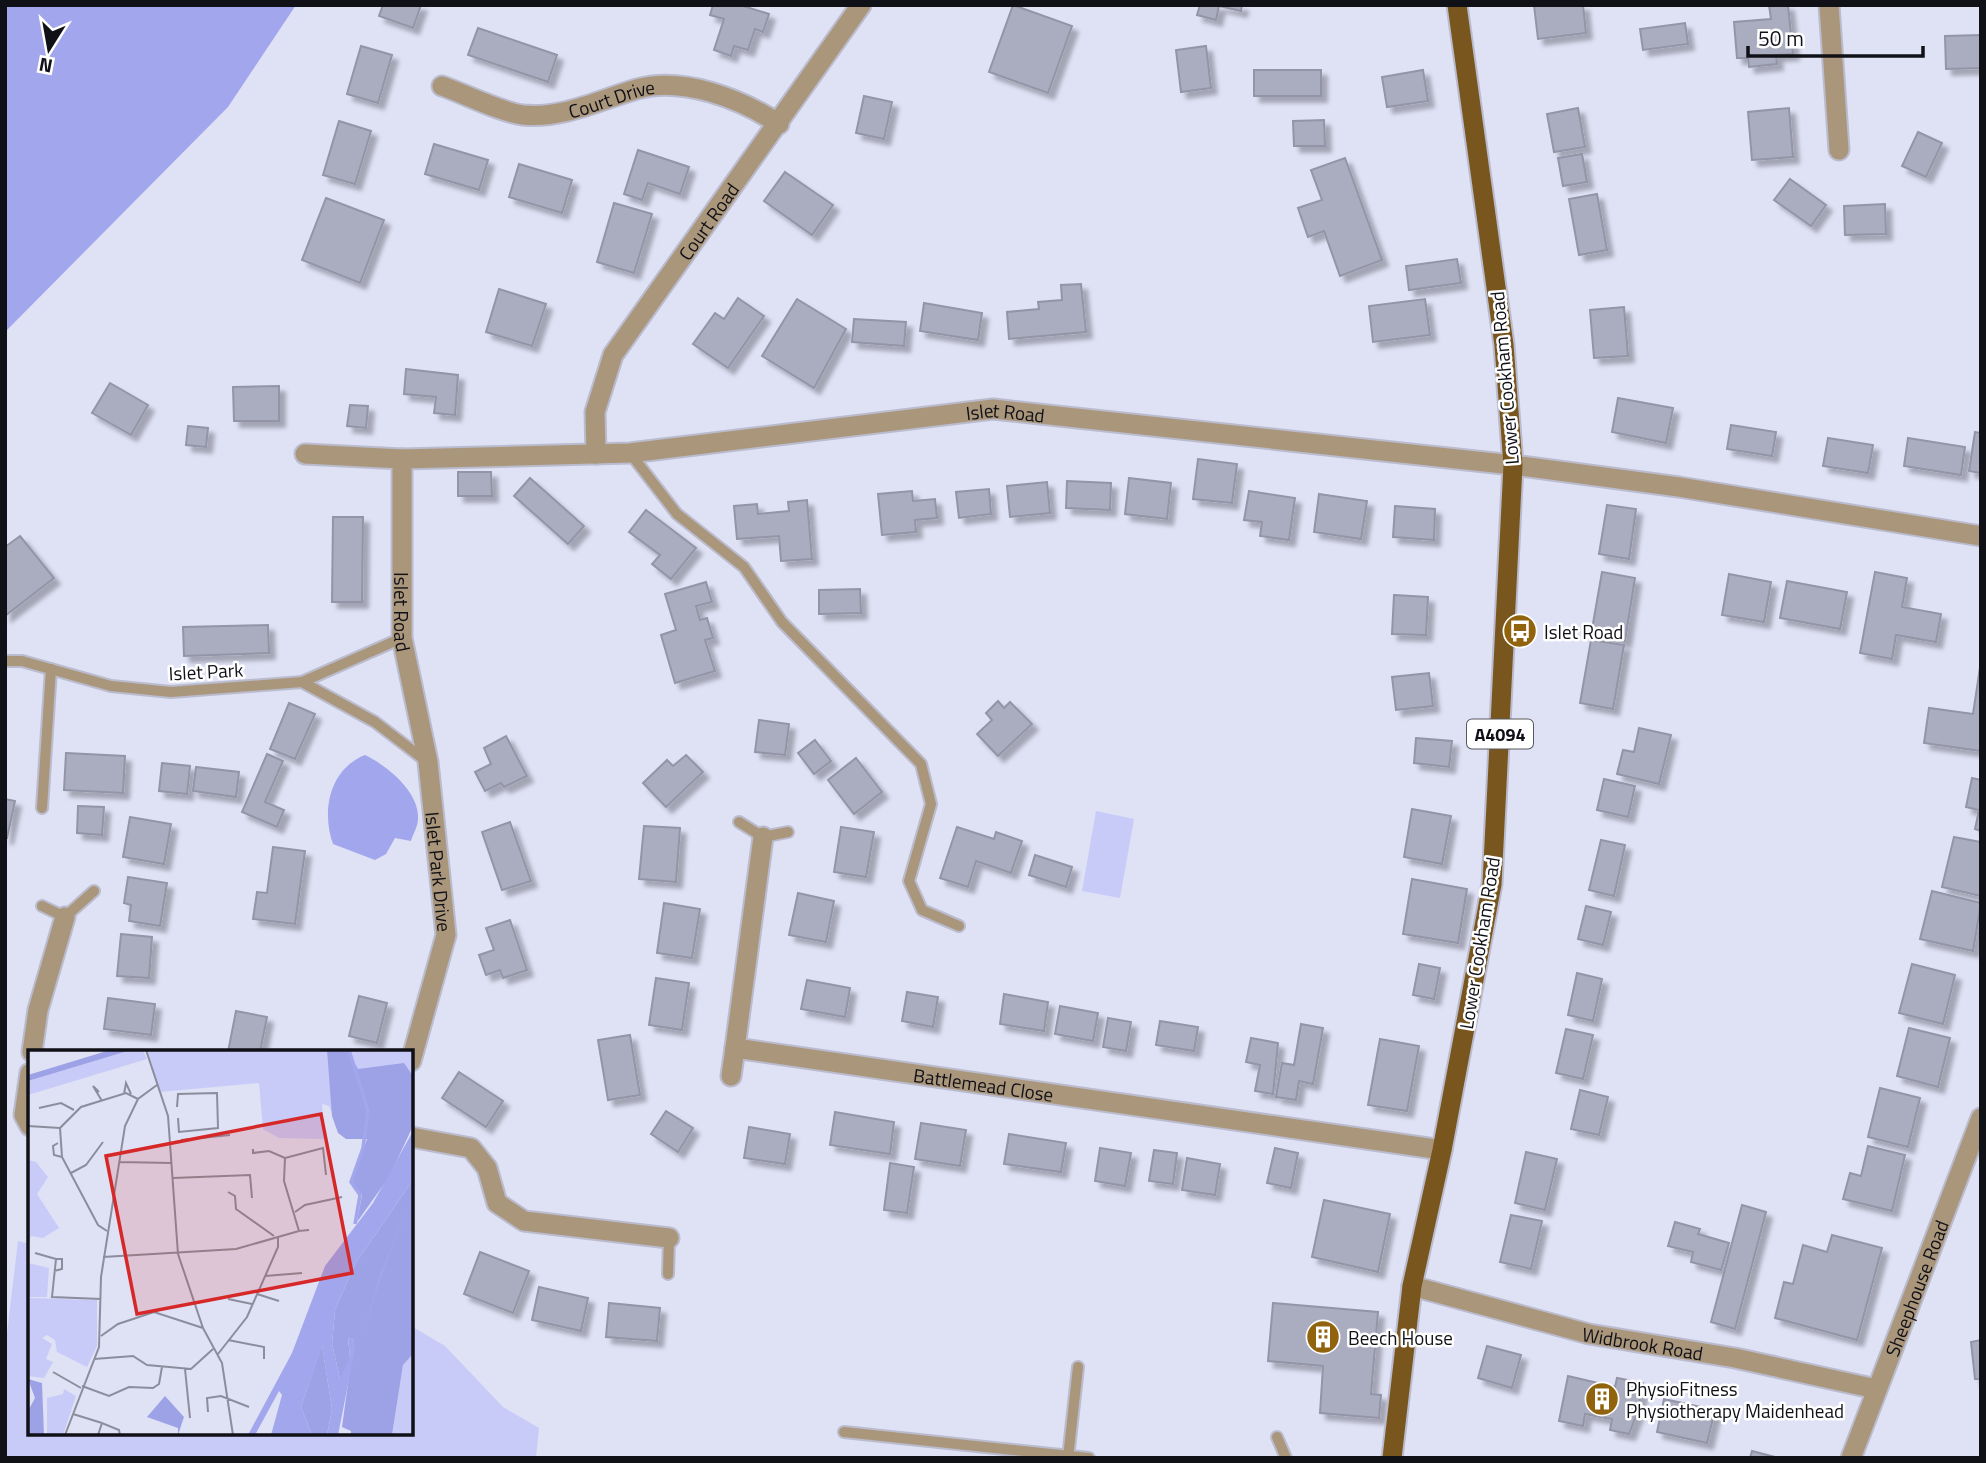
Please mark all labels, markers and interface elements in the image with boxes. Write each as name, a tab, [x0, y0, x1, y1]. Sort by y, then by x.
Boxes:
north arrow	[14, 14, 84, 84]
scale bar	[1748, 14, 1923, 58]
text: 50 m	[1758, 22, 1804, 54]
text: N	[36, 51, 55, 82]
street label: Court Drive	[565, 71, 656, 125]
street label: Court Road	[670, 176, 745, 266]
street label: Lower Cookham Road	[1482, 290, 1526, 466]
street label: Islet Road	[964, 395, 1046, 429]
street label: Islet Road	[388, 572, 419, 654]
bus stop icon: Islet Road	[1501, 612, 1539, 650]
place label: Islet Road	[1544, 617, 1623, 646]
street label: Islet Park	[168, 655, 244, 687]
road number: A4094	[1467, 720, 1533, 748]
street label: Islet Park Drive	[419, 810, 460, 933]
street label: Lower Cookham Road	[1451, 855, 1507, 1031]
inset map	[28, 1050, 413, 1435]
street label: Battlemead Close	[912, 1059, 1055, 1108]
street label: Sheephouse Road	[1877, 1216, 1955, 1360]
building icon: Beech House	[1304, 1318, 1342, 1356]
street label: Widbrook Road	[1580, 1319, 1705, 1367]
place label: Beech House	[1348, 1323, 1453, 1352]
place label: PhysioFitness Physiotherapy Maidenhead	[1626, 1374, 1844, 1425]
building icon: PhysioFitness Physiotherapy Maidenhead	[1583, 1380, 1621, 1418]

